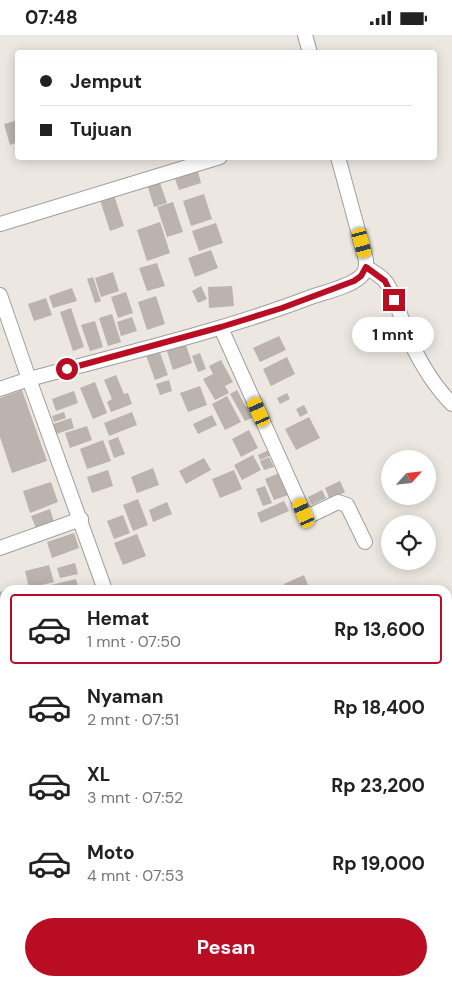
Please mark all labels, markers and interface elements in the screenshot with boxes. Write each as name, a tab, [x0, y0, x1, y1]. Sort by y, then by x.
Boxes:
text: 07:48	[25, 5, 78, 30]
text: Jemput	[70, 69, 142, 94]
text: Tujuan	[70, 117, 132, 142]
car	[350, 227, 373, 259]
route end	[383, 289, 405, 311]
callout: 1 mnt	[353, 317, 435, 353]
text: 1 mnt	[372, 324, 414, 345]
route start	[56, 358, 78, 380]
car	[246, 395, 271, 429]
north arrow	[381, 450, 436, 505]
map controls	[381, 450, 436, 570]
car	[291, 496, 316, 530]
button: locate	[381, 515, 436, 570]
text: Hemat	[87, 606, 149, 631]
icon: car	[27, 607, 72, 652]
text: Rp 13,600	[334, 617, 425, 642]
text: 1 mnt · 07:50	[87, 631, 181, 652]
text: Nyaman	[87, 684, 163, 709]
icon: car	[27, 685, 72, 730]
text: Rp 18,400	[333, 695, 425, 720]
text: 2 mnt · 07:51	[87, 709, 179, 730]
text: XL	[87, 762, 110, 787]
icon: car	[27, 763, 72, 808]
text: Rp 23,200	[331, 773, 425, 798]
text: 3 mnt · 07:52	[87, 787, 183, 808]
text: Moto	[87, 840, 135, 865]
icon: car	[27, 841, 72, 886]
text: Rp 19,000	[332, 851, 425, 876]
text: 4 mnt · 07:53	[87, 865, 184, 886]
button: Pesan	[25, 918, 427, 976]

